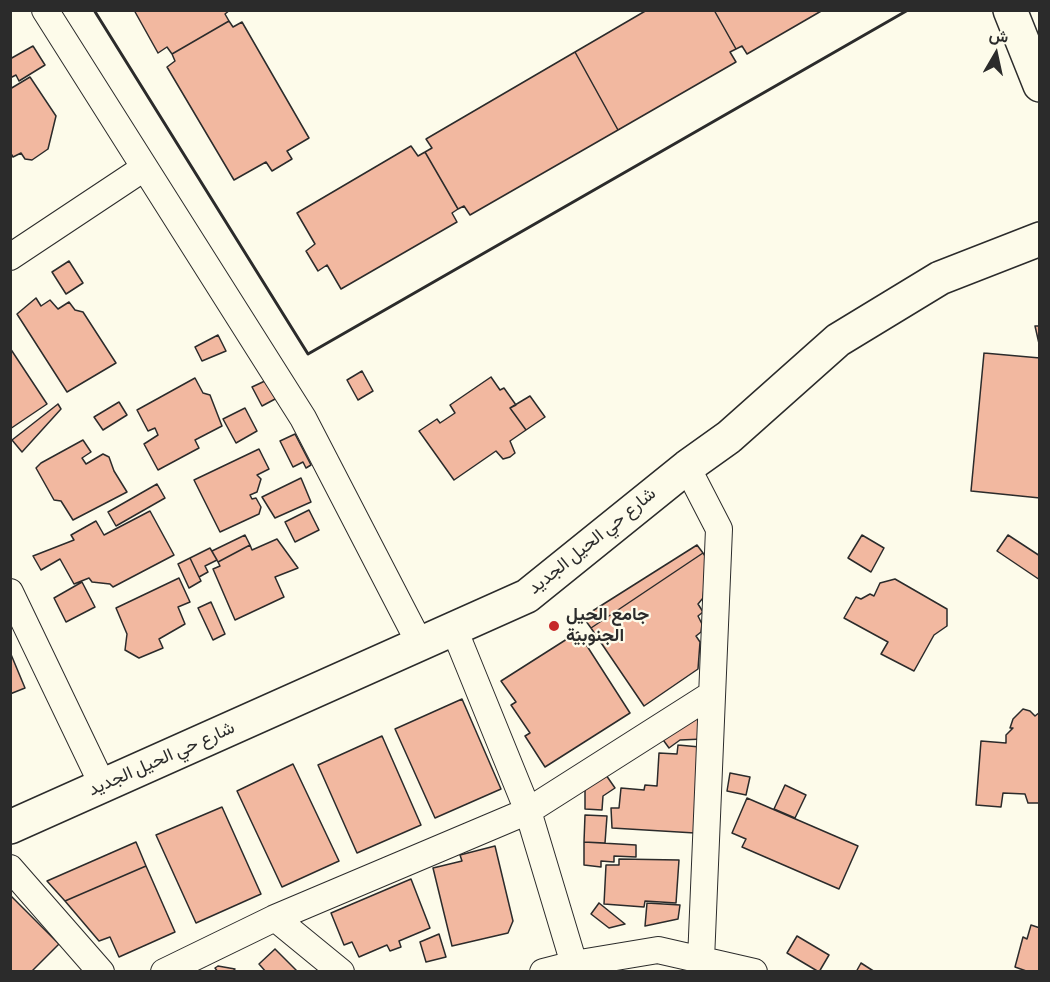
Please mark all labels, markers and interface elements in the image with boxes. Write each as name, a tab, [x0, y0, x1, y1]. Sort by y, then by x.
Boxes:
north arrow	[966, 24, 1026, 84]
text: ش	[988, 24, 1010, 49]
street label: شارع حي الحيل الجديد	[525, 484, 661, 600]
place label: جامع الحيل الجنوبية	[566, 605, 649, 648]
marker: جامع الحيل الجنوبية	[547, 619, 561, 633]
street label: شارع حي الحيل الجديد	[85, 718, 239, 802]

